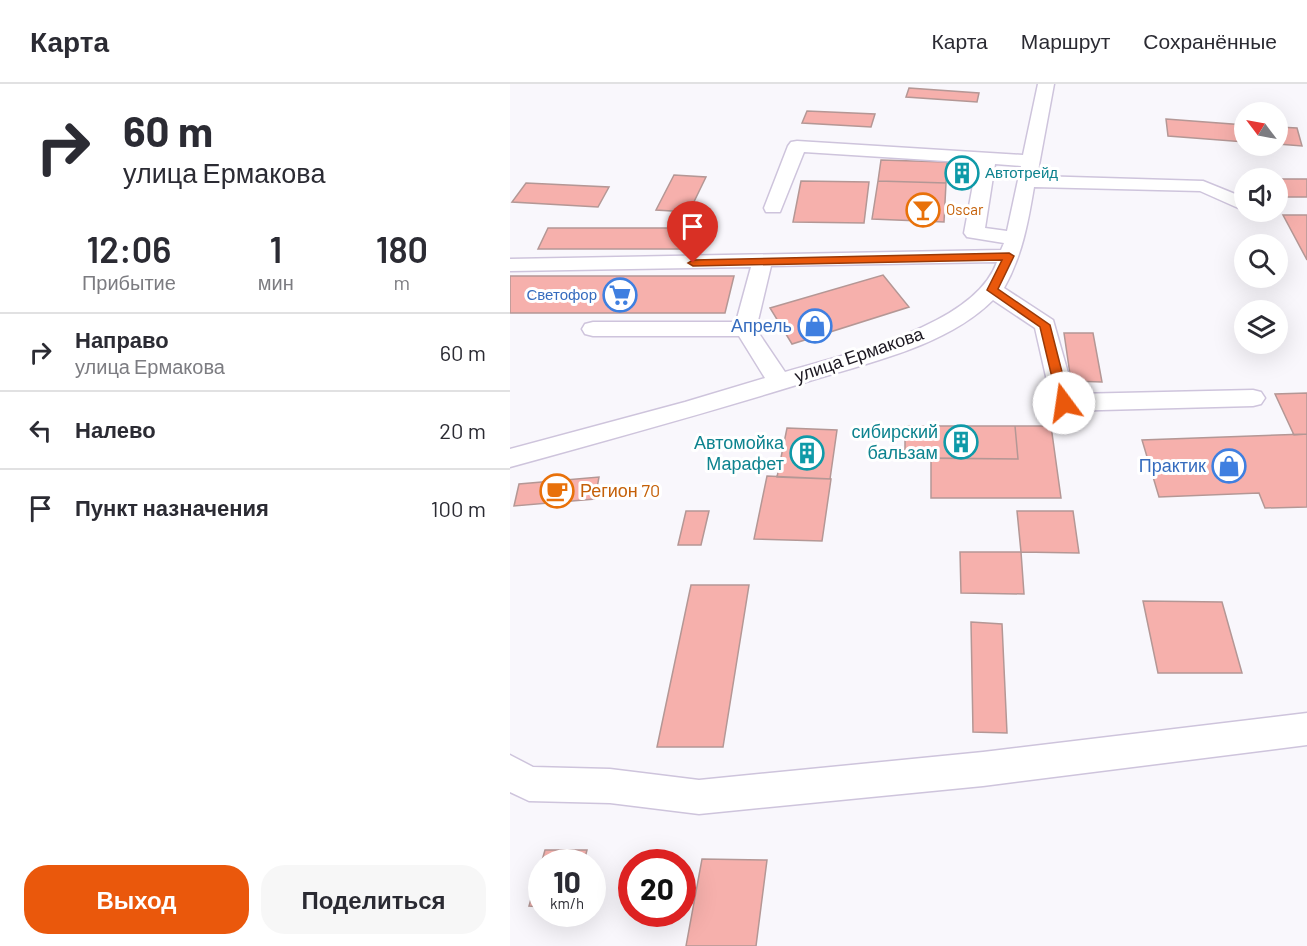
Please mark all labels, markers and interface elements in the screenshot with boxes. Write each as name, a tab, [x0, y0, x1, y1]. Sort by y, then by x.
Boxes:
text: Карта	[30, 24, 109, 58]
text: Карта	[932, 28, 988, 53]
text: Маршрут	[1021, 28, 1110, 53]
text: Сохранённые	[1143, 28, 1277, 53]
north arrow	[1234, 102, 1288, 156]
map controls	[1234, 102, 1288, 354]
text: 60 m	[123, 105, 213, 155]
icon: right	[24, 108, 102, 186]
building icon: Автотрейд	[944, 155, 980, 191]
text: улица Ермакова	[123, 156, 325, 188]
place label: Автотрейд	[985, 163, 1058, 181]
button: sound	[1234, 168, 1288, 222]
bar icon: Oscar	[905, 192, 941, 228]
place label: Oscar	[946, 200, 984, 218]
pin	[667, 201, 718, 263]
icon: arrive	[676, 210, 709, 243]
text: 12:06	[86, 227, 171, 270]
text: 1	[269, 227, 282, 270]
text: 180	[376, 227, 428, 270]
button: search	[1234, 234, 1288, 288]
text: Прибытие	[82, 270, 176, 294]
text: мин	[258, 270, 294, 294]
text: m	[394, 270, 410, 294]
supermarket icon: Светофор	[602, 277, 638, 313]
place label: Светофор	[526, 285, 597, 303]
button: layers	[1234, 300, 1288, 354]
shop icon: Апрель	[797, 308, 833, 344]
place label: Апрель	[731, 314, 792, 336]
street label: улица Ермакова	[791, 321, 927, 386]
text: Направо	[75, 326, 169, 352]
icon: right	[24, 336, 57, 369]
text: 60 m	[440, 339, 486, 365]
text: улица Ермакова	[75, 354, 225, 378]
position arrow	[1032, 371, 1096, 435]
icon: left	[24, 414, 57, 447]
text: Налево	[75, 416, 156, 442]
text: 20 m	[439, 417, 486, 443]
place label: сибирский бальзам	[852, 420, 938, 463]
building icon: сибирский бальзам	[943, 424, 979, 460]
place label: Автомойка Марафет	[694, 431, 785, 474]
building icon: Автомойка Марафет	[789, 435, 825, 471]
shop icon: Практик	[1211, 448, 1247, 484]
place label: Практик	[1139, 454, 1206, 476]
cafe icon: Регион 70	[539, 473, 575, 509]
place label: Регион 70	[580, 479, 660, 501]
icon: arrive	[24, 492, 57, 525]
text: Пункт назначения	[75, 494, 269, 520]
text: 100 m	[431, 495, 486, 521]
speed limit sign: 20	[618, 849, 696, 927]
text: 10	[553, 863, 581, 899]
button: Выход	[24, 865, 249, 934]
button: Поделиться	[261, 865, 486, 934]
text: km/h	[550, 894, 584, 912]

